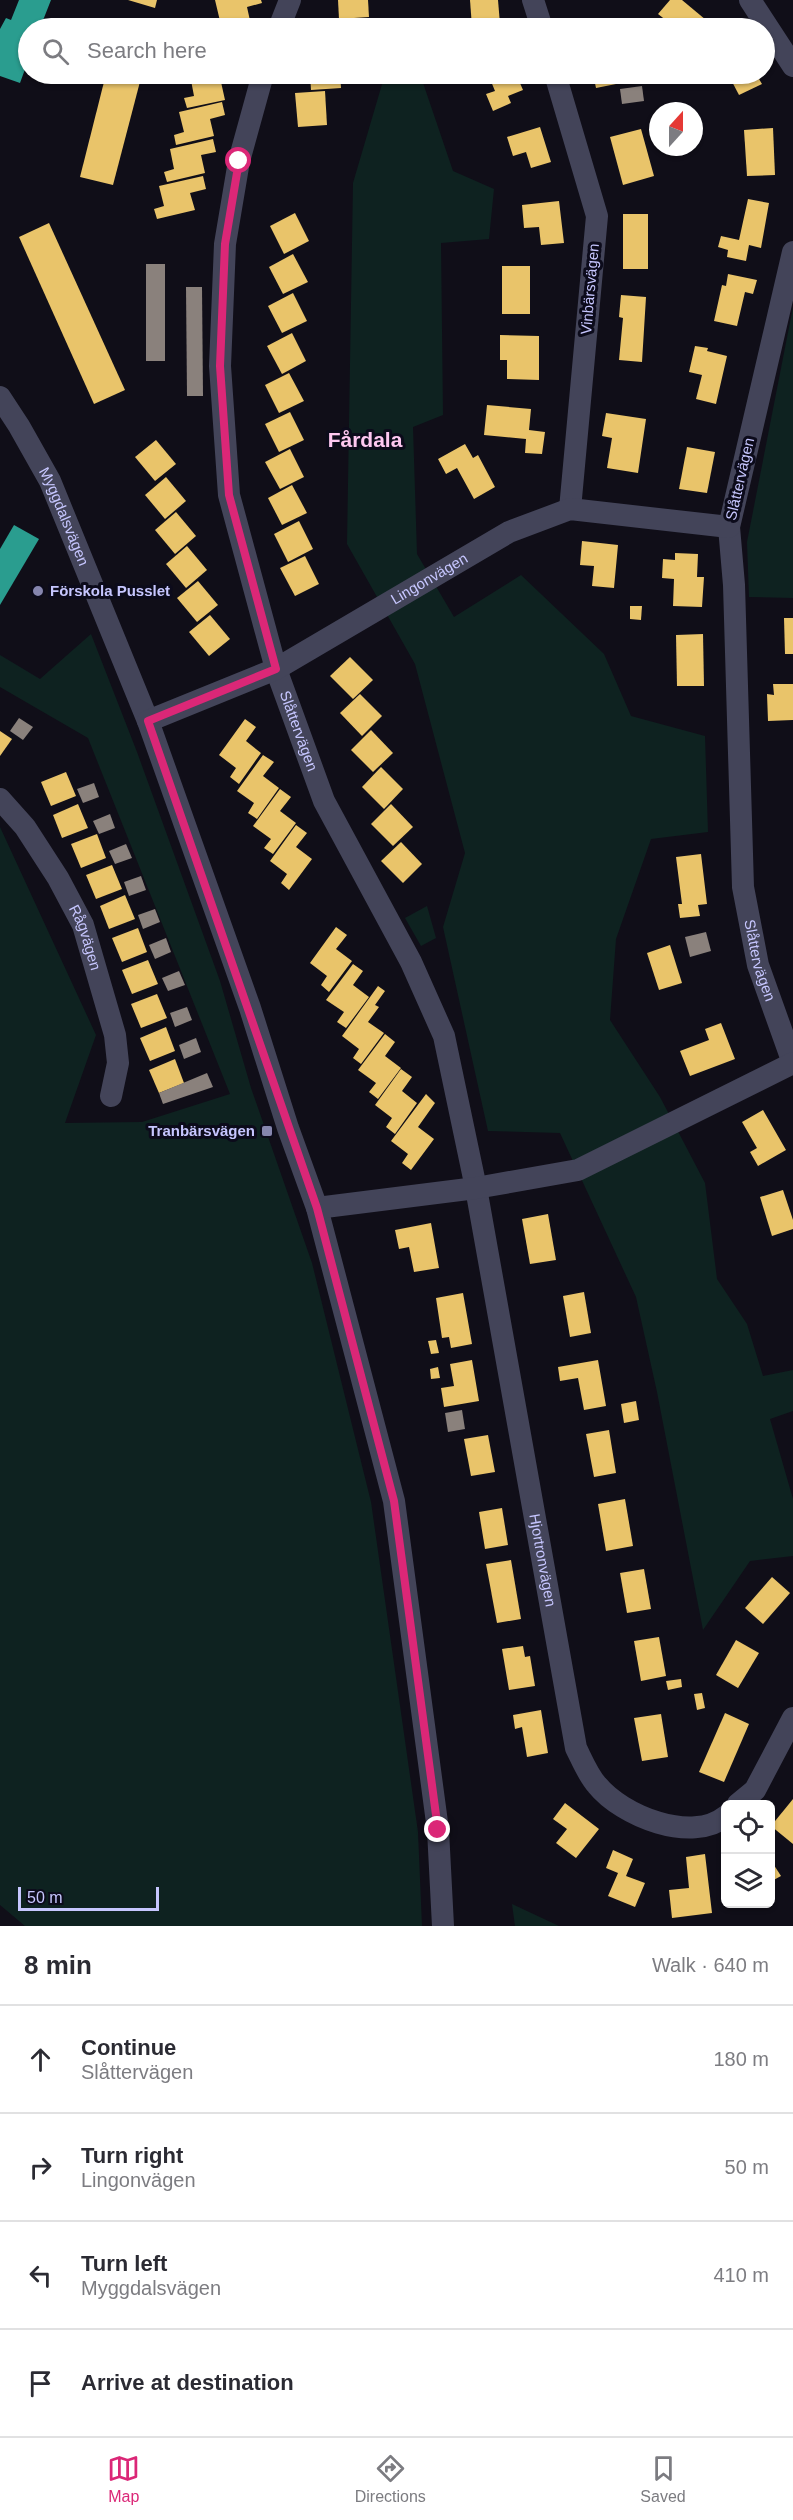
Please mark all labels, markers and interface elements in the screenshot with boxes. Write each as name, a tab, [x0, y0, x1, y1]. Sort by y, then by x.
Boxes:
search box	[18, 18, 775, 84]
icon: search	[39, 35, 72, 68]
text: Search here	[87, 38, 207, 63]
north arrow	[649, 102, 703, 156]
route start	[225, 147, 251, 173]
street label: Vinbärsvägen	[577, 243, 602, 335]
district label: Fårdala	[328, 428, 403, 451]
street label: Slåttervägen	[722, 436, 757, 522]
street label: Myggdalsvägen	[36, 464, 93, 568]
street label: Lingonvägen	[388, 549, 470, 608]
place label: Förskola Pusslet	[50, 582, 170, 599]
marker: Förskola Pusslet	[31, 584, 45, 598]
street label: Slåttervägen	[277, 688, 321, 773]
street label: Rågvägen	[66, 902, 105, 972]
street label: Slåttervägen	[741, 918, 779, 1003]
place label: Tranbärsvägen	[148, 1122, 255, 1139]
marker: Tranbärsvägen	[260, 1124, 274, 1138]
street label: Hjortronvägen	[526, 1512, 560, 1608]
map controls	[721, 1800, 775, 1908]
button: locate	[721, 1800, 775, 1854]
route end	[424, 1816, 450, 1842]
button: layers	[721, 1854, 775, 1908]
scale bar	[18, 1884, 159, 1912]
text: 50 m	[27, 1889, 63, 1906]
text: 8 min	[24, 1950, 92, 1980]
text: Walk · 640 m	[652, 1954, 769, 1976]
text: Continue	[81, 2035, 176, 2060]
icon: ahead	[24, 2043, 57, 2076]
text: 180 m	[713, 2048, 769, 2070]
text: Slåttervägen	[81, 2061, 193, 2083]
text: Turn right	[81, 2143, 183, 2168]
icon: right	[24, 2151, 57, 2184]
text: 50 m	[725, 2156, 769, 2178]
text: Lingonvägen	[81, 2169, 196, 2191]
text: Turn left	[81, 2251, 167, 2276]
icon: left	[24, 2259, 57, 2292]
text: 410 m	[713, 2264, 769, 2286]
text: Myggdalsvägen	[81, 2277, 221, 2299]
icon: arrive	[24, 2367, 57, 2400]
text: Arrive at destination	[81, 2370, 294, 2395]
tab: Map	[107, 2452, 140, 2506]
tab: Directions	[355, 2452, 426, 2506]
tab: Saved	[640, 2452, 686, 2506]

